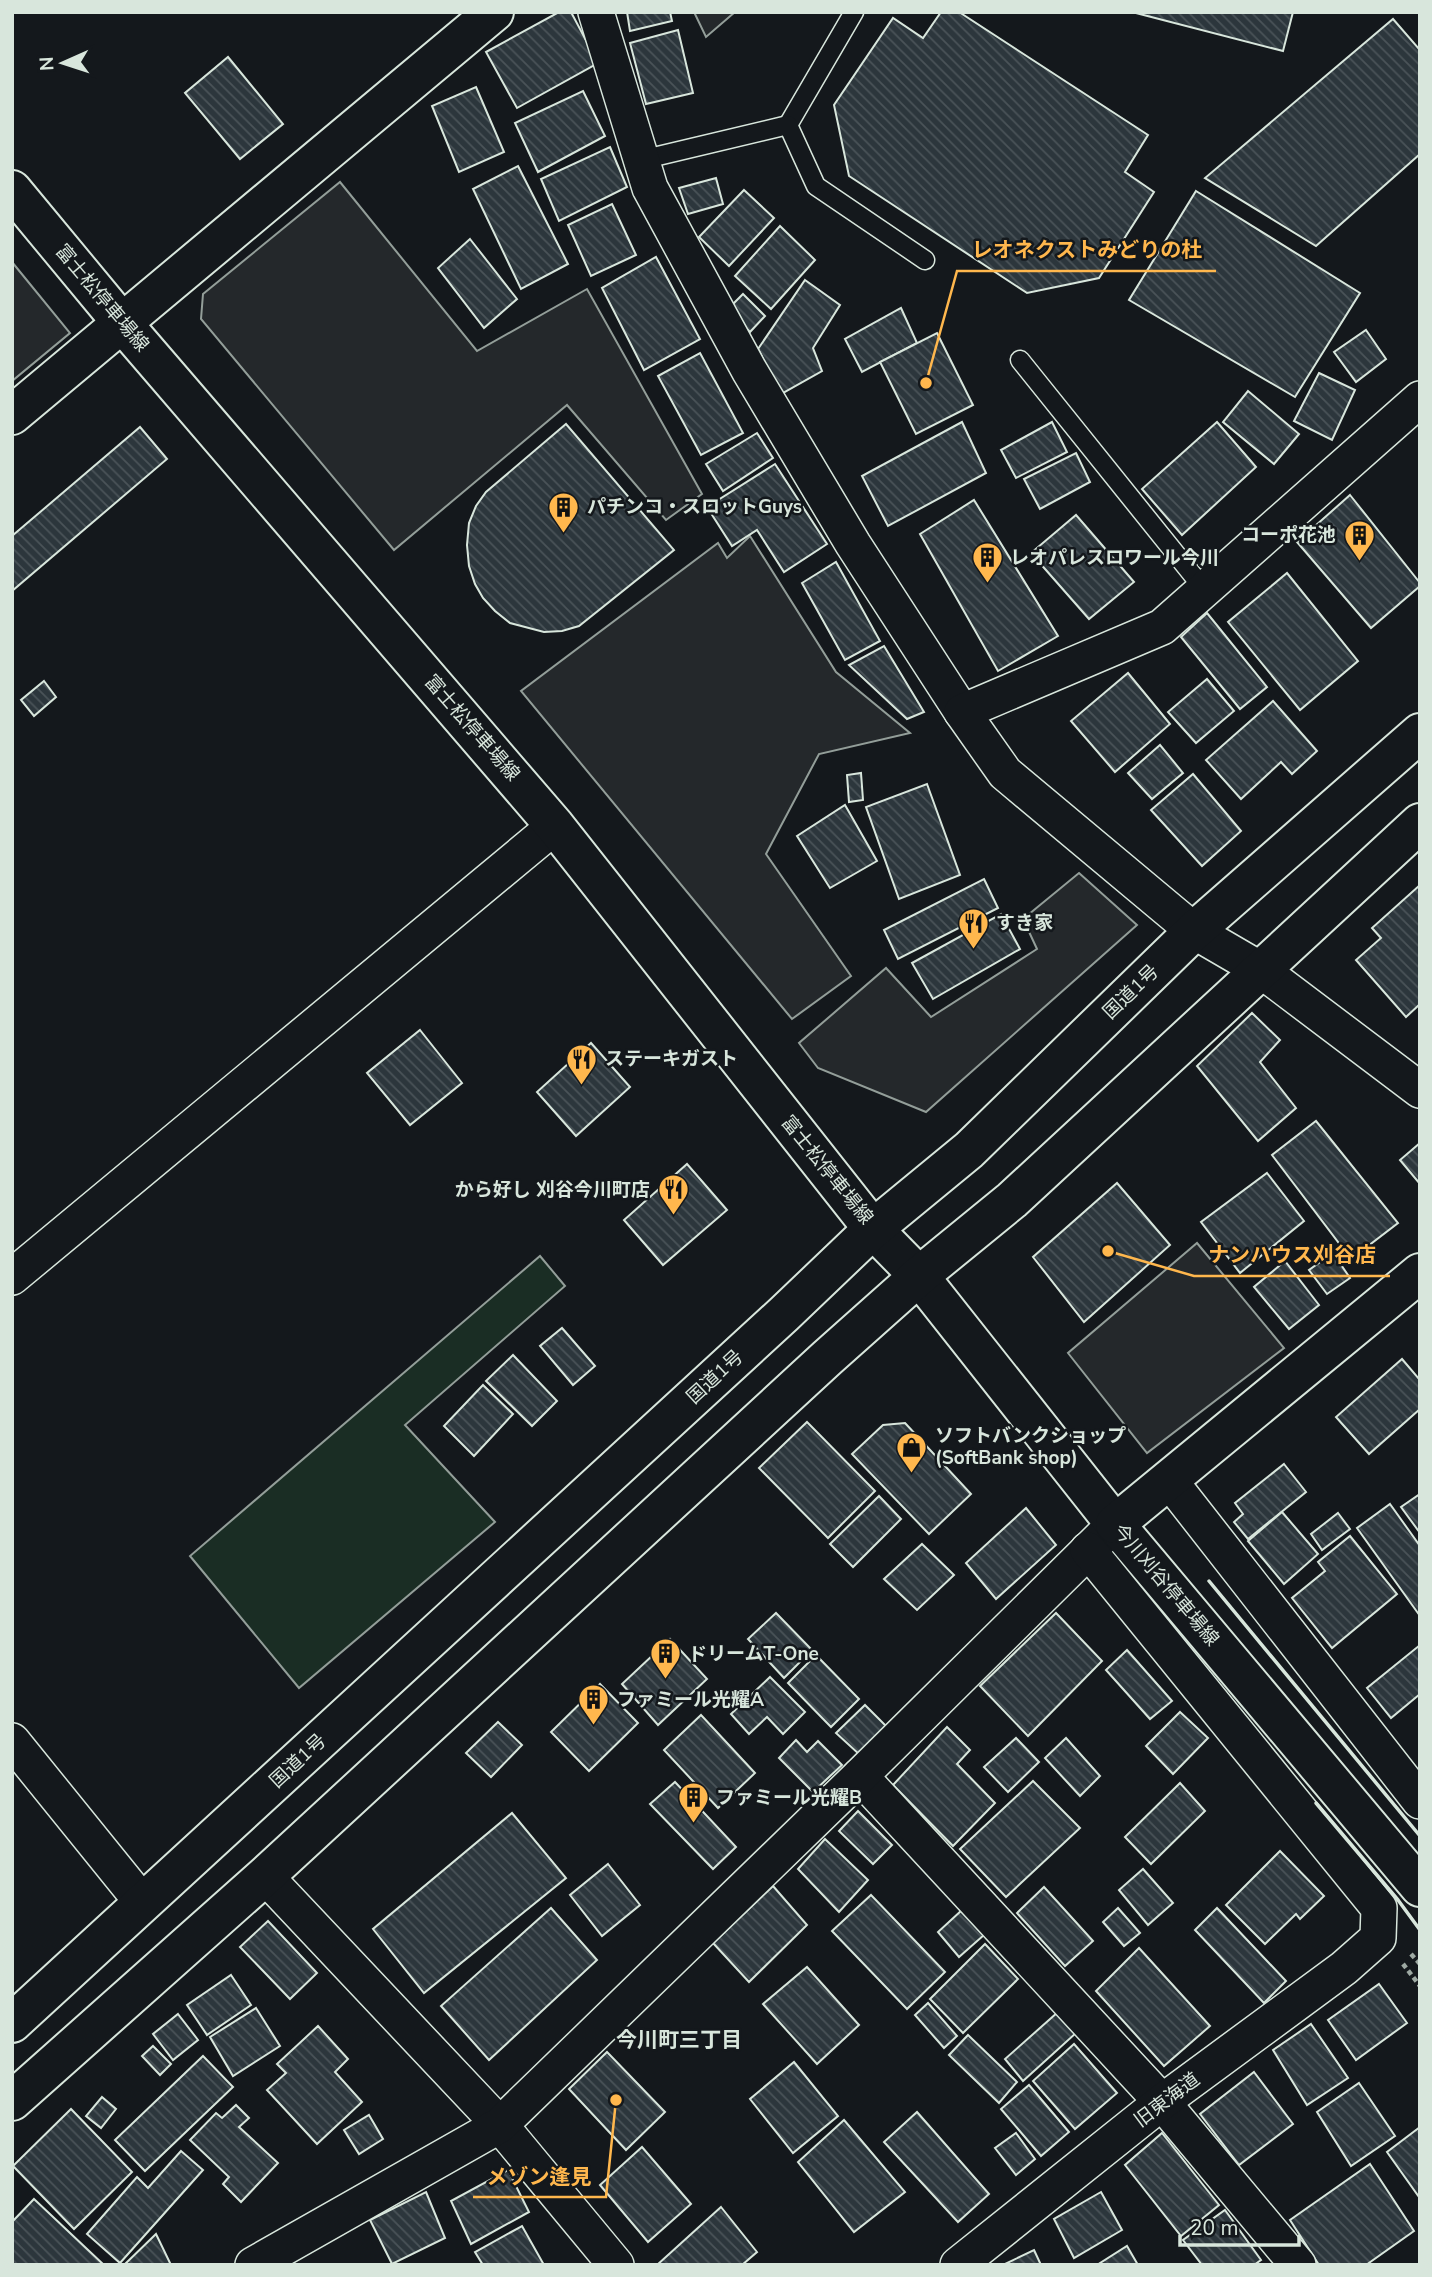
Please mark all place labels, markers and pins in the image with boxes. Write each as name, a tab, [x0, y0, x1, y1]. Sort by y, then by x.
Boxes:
callout: レオネクストみどりの杜	[957, 229, 1216, 271]
building icon: パチンコ・スロットGuys	[547, 490, 581, 534]
place label: パチンコ・スロットGuys	[587, 494, 802, 520]
building icon: コーポ花池	[1342, 518, 1376, 562]
place label: コーポ花池	[1241, 522, 1336, 548]
building icon: レオパレスロワール今川	[970, 541, 1004, 585]
place label: レオパレスロワール今川	[1010, 545, 1219, 571]
restaurant icon: すき家	[956, 906, 990, 950]
place label: すき家	[996, 910, 1053, 936]
restaurant icon: ステーキガスト	[565, 1042, 599, 1086]
place label: ステーキガスト	[605, 1046, 738, 1072]
restaurant icon: から好し 刈谷今川町店	[656, 1173, 690, 1217]
place label: から好し 刈谷今川町店	[455, 1177, 650, 1203]
callout: ナンハウス刈谷店	[1194, 1234, 1390, 1276]
place label: ソフトバンクショップ (SoftBank shop)	[935, 1423, 1126, 1471]
shop icon: ソフトバンクショップ (SoftBank shop)	[895, 1430, 929, 1474]
building icon: ドリームT-One	[648, 1637, 682, 1681]
place label: ドリームT-One	[688, 1641, 819, 1667]
building icon: ファミール光耀A	[577, 1683, 611, 1727]
place label: ファミール光耀A	[617, 1687, 765, 1713]
building icon: ファミール光耀B	[676, 1781, 710, 1825]
place label: ファミール光耀B	[716, 1785, 862, 1811]
callout: メゾン逢見	[473, 2155, 606, 2197]

